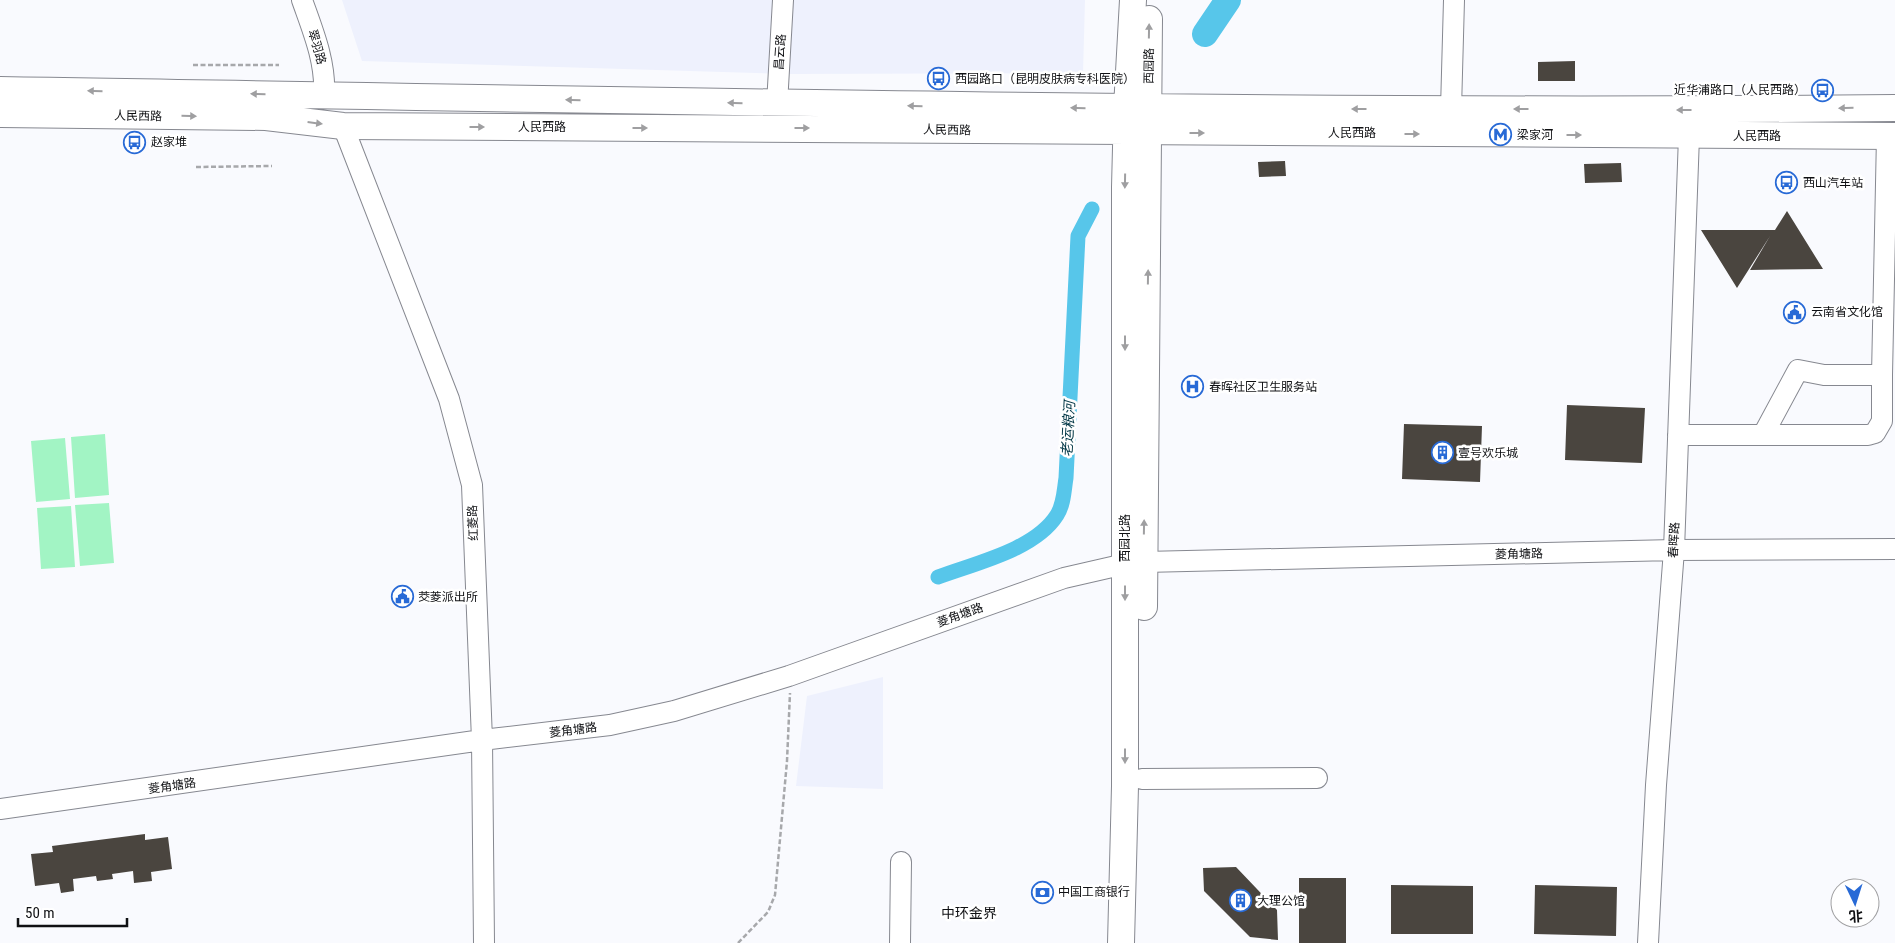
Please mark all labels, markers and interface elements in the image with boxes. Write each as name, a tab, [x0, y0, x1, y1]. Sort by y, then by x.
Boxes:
one-way arrow	[1145, 23, 1153, 39]
street label: 翠羽路	[305, 28, 329, 66]
street label: 昌云路	[772, 34, 788, 70]
street label: 西园路	[1142, 48, 1156, 84]
bus stop icon: 西园路口（昆明皮肤病专科医院）	[927, 67, 951, 91]
place label: 西园路口（昆明皮肤病专科医院）	[955, 72, 1135, 86]
bus stop icon: 近华浦路口（人民西路）	[1810, 78, 1834, 102]
place label: 近华浦路口（人民西路）	[1674, 83, 1806, 97]
one-way arrow	[87, 87, 103, 95]
one-way arrow	[249, 90, 265, 98]
one-way arrow	[565, 96, 581, 104]
one-way arrow	[727, 99, 743, 107]
one-way arrow	[907, 102, 923, 110]
one-way arrow	[1070, 104, 1086, 112]
one-way arrow	[1838, 104, 1854, 112]
one-way arrow	[1351, 105, 1367, 113]
one-way arrow	[1513, 105, 1529, 113]
one-way arrow	[1676, 106, 1692, 114]
street label: 人民西路	[114, 109, 162, 123]
one-way arrow	[181, 112, 197, 120]
one-way arrow	[307, 119, 323, 127]
street label: 人民西路	[518, 120, 566, 134]
one-way arrow	[469, 123, 485, 131]
street label: 人民西路	[923, 123, 971, 137]
metro station icon: 梁家河	[1489, 123, 1513, 147]
one-way arrow	[632, 124, 648, 132]
one-way arrow	[794, 124, 810, 132]
street label: 人民西路	[1328, 126, 1376, 140]
place label: 梁家河	[1517, 128, 1553, 142]
one-way arrow	[1189, 129, 1205, 137]
street label: 人民西路	[1733, 129, 1781, 143]
bus stop icon: 赵家堆	[123, 130, 147, 154]
one-way arrow	[1404, 130, 1420, 138]
one-way arrow	[1566, 131, 1582, 139]
place label: 赵家堆	[151, 135, 187, 149]
bus stop icon: 西山汽车站	[1775, 171, 1799, 195]
one-way arrow	[1121, 173, 1129, 189]
place label: 西山汽车站	[1803, 176, 1863, 190]
one-way arrow	[1144, 269, 1152, 285]
public building icon: 云南省文化馆	[1783, 300, 1807, 324]
place label: 云南省文化馆	[1811, 305, 1883, 319]
one-way arrow	[1121, 336, 1129, 352]
hospital icon: 春晖社区卫生服务站	[1181, 375, 1205, 399]
place label: 春晖社区卫生服务站	[1209, 380, 1317, 394]
water label: 老运粮河	[1059, 398, 1078, 457]
building icon: 壹号欢乐城	[1430, 441, 1454, 465]
place label: 壹号欢乐城	[1458, 446, 1518, 460]
street label: 红菱路	[465, 505, 481, 541]
street label: 西园北路	[1118, 514, 1132, 562]
one-way arrow	[1140, 519, 1148, 535]
street label: 春晖路	[1666, 522, 1682, 558]
street label: 菱角塘路	[1495, 547, 1543, 561]
public building icon: 茭菱派出所	[390, 585, 414, 609]
one-way arrow	[1121, 586, 1129, 602]
place label: 茭菱派出所	[418, 590, 478, 604]
street label: 菱角塘路	[935, 600, 985, 630]
street label: 菱角塘路	[548, 720, 598, 740]
one-way arrow	[1121, 748, 1129, 764]
street label: 菱角塘路	[147, 776, 197, 796]
north arrow	[1830, 878, 1880, 928]
bank icon: 中国工商银行	[1030, 880, 1054, 904]
place label: 中国工商银行	[1058, 885, 1130, 899]
building icon: 大理公馆	[1229, 889, 1253, 913]
place label: 大理公馆	[1257, 894, 1305, 908]
scale bar	[18, 896, 126, 928]
text: 50 m	[25, 904, 55, 922]
district label: 中环金界	[941, 905, 997, 921]
text: 北	[1848, 907, 1863, 924]

